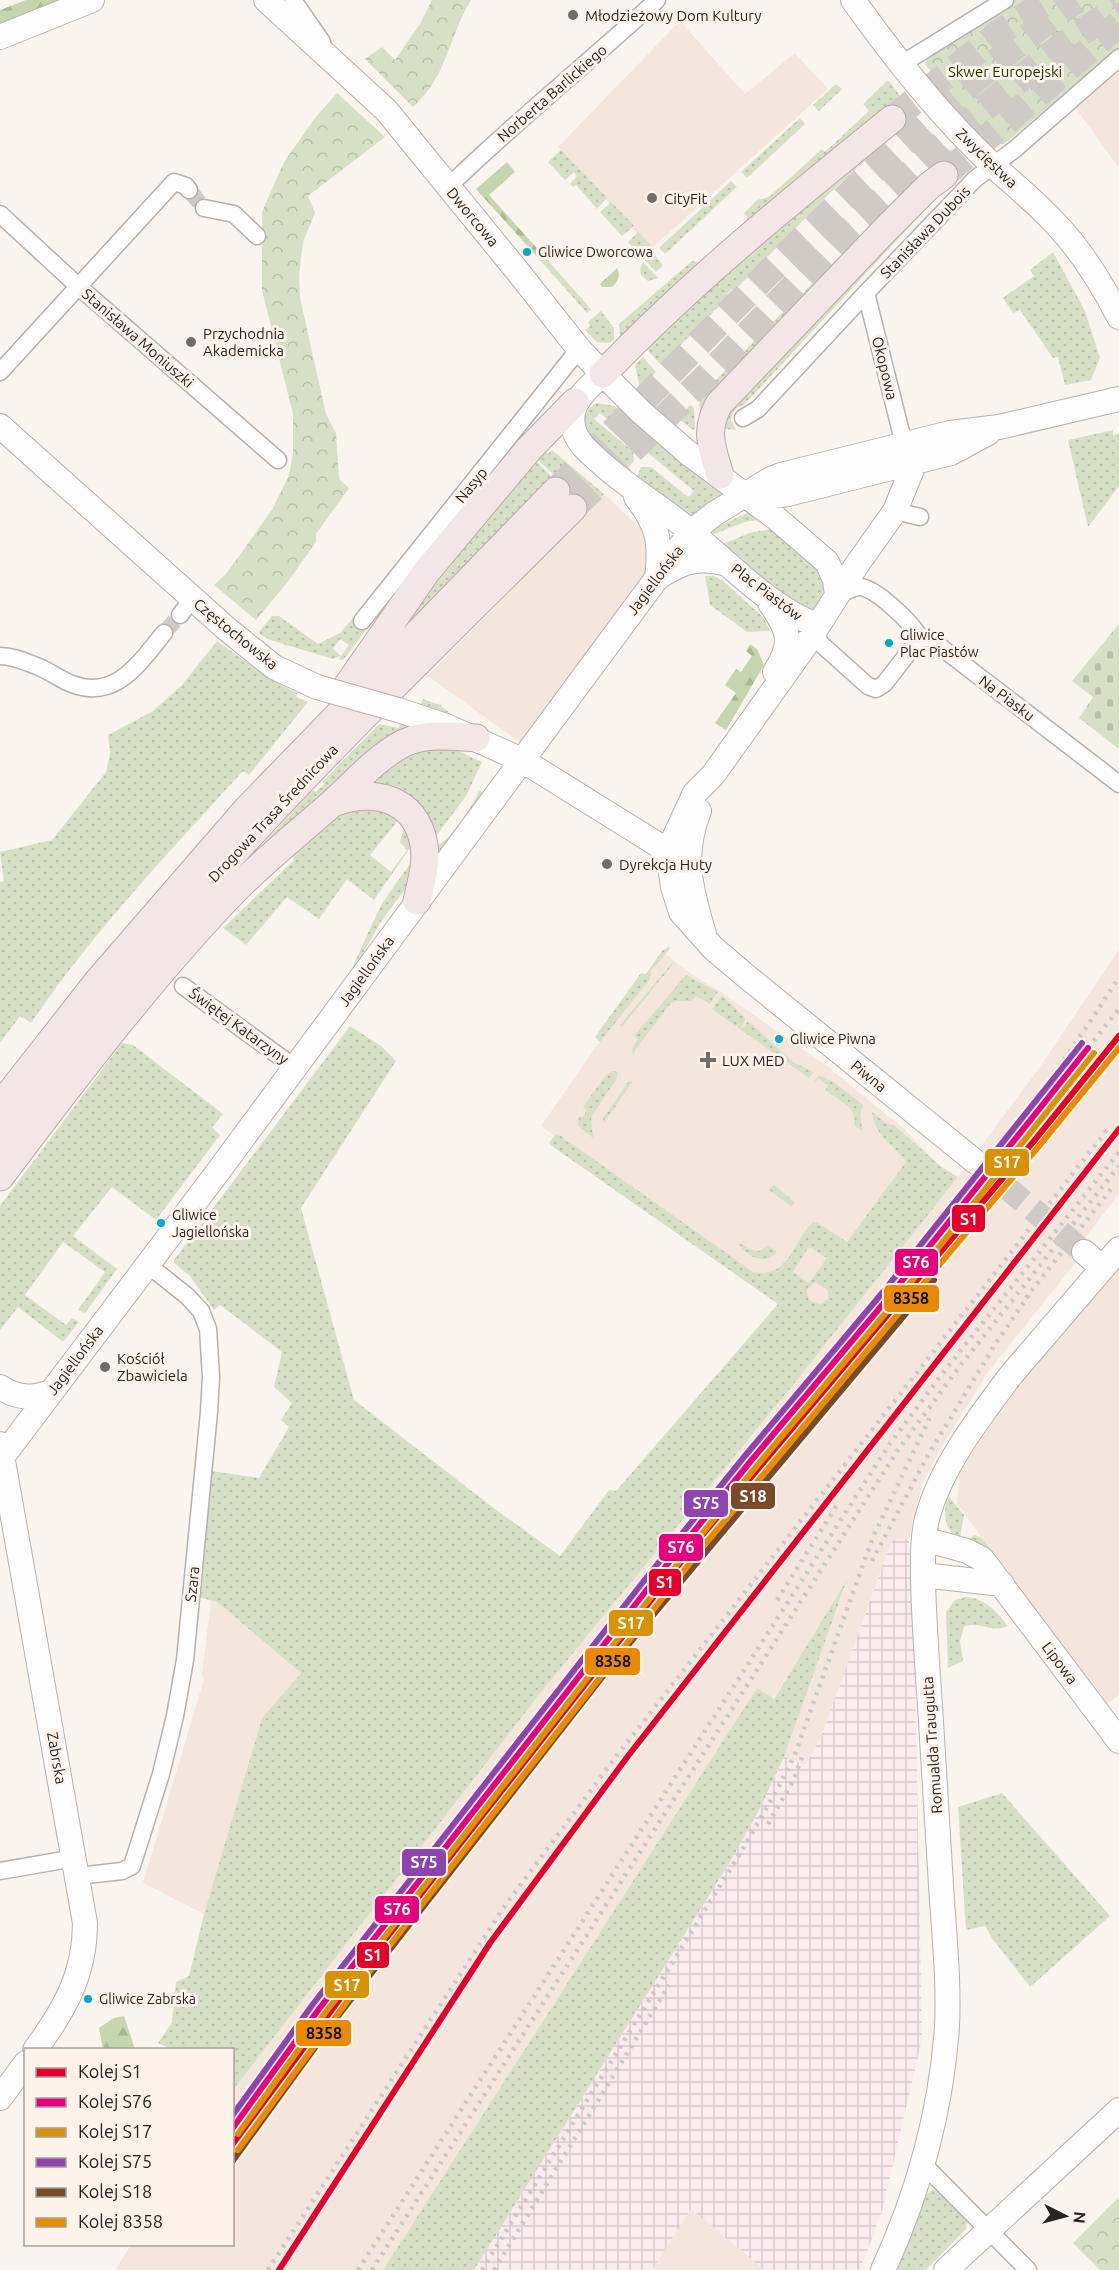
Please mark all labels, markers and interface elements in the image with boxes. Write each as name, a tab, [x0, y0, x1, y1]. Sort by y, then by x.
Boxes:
place label: Młodzieżowy Dom Kultury	[585, 7, 762, 24]
marker: Młodzieżowy Dom Kultury	[566, 8, 580, 22]
street label: Norberta Barlickiego	[494, 41, 610, 145]
park label: Skwer Europejski	[948, 63, 1062, 80]
street label: Zwycięstwa	[953, 125, 1021, 191]
street label: Stanisława Dubois	[877, 182, 973, 282]
street label: Dworcowa	[443, 184, 503, 250]
place label: CityFit	[664, 190, 708, 207]
marker: CityFit	[645, 191, 659, 205]
place label: Gliwice Dworcowa	[538, 244, 653, 260]
marker: Gliwice Dworcowa	[521, 246, 533, 258]
street label: Stanisława Moniuszki	[79, 285, 197, 391]
place label: Przychodnia Akademicka	[203, 325, 285, 359]
marker: Przychodnia Akademicka	[184, 335, 198, 349]
street label: Okopowa	[869, 335, 901, 401]
street label: Nasyp	[452, 464, 490, 506]
street label: Jagiellońska	[623, 542, 687, 618]
street label: Plac Piastów	[728, 560, 806, 624]
street label: Częstochowska	[191, 595, 281, 673]
place label: Gliwice Plac Piastów	[900, 627, 979, 660]
marker: Gliwice Plac Piastów	[883, 637, 895, 649]
street label: Na Piasku	[976, 672, 1038, 724]
street label: Drogowa Trasa Średnicowa	[205, 741, 341, 885]
place label: Dyrekcja Huty	[619, 856, 712, 873]
marker: Dyrekcja Huty	[600, 857, 614, 871]
street label: Jagiellońska	[335, 933, 397, 1009]
street label: Świętej Katarzyny	[186, 984, 292, 1068]
place label: Gliwice Piwna	[790, 1031, 876, 1047]
marker: Gliwice Piwna	[773, 1033, 785, 1045]
marker: LUX MED	[699, 1051, 717, 1069]
place label: LUX MED	[722, 1052, 785, 1069]
street label: Piwna	[848, 1057, 890, 1095]
line badge: S17	[984, 1148, 1030, 1177]
text: S17	[993, 1153, 1021, 1171]
line badge: S1	[951, 1204, 986, 1233]
place label: Gliwice Jagiellońska	[172, 1207, 249, 1240]
text: S1	[960, 1210, 978, 1228]
marker: Gliwice Jagiellońska	[155, 1217, 167, 1229]
line badge: S76	[894, 1248, 939, 1277]
text: S76	[902, 1253, 930, 1271]
line badge: 8358	[883, 1284, 940, 1313]
text: 8358	[893, 1289, 929, 1307]
street label: Jagiellońska	[43, 1322, 107, 1398]
place label: Kościół Zbawiciela	[117, 1350, 188, 1384]
marker: Kościół Zbawiciela	[98, 1360, 112, 1374]
line badge: S18	[730, 1482, 776, 1510]
text: S18	[739, 1487, 767, 1505]
line badge: S75	[683, 1489, 729, 1518]
text: S75	[692, 1494, 720, 1512]
line badge: S76	[658, 1533, 704, 1562]
text: S76	[667, 1538, 695, 1556]
street label: Szara	[182, 1565, 202, 1603]
line badge: S1	[648, 1568, 682, 1597]
text: S1	[656, 1573, 674, 1591]
line badge: S17	[608, 1609, 654, 1637]
text: S17	[617, 1614, 645, 1632]
street label: Lipowa	[1039, 1639, 1081, 1687]
line badge: 8358	[584, 1647, 641, 1676]
text: 8358	[595, 1652, 631, 1670]
street label: Romualda Traugutta	[919, 1676, 945, 1814]
street label: Zabrska	[44, 1731, 70, 1785]
line badge: S75	[401, 1848, 447, 1877]
text: S75	[410, 1853, 438, 1871]
line badge: S76	[374, 1895, 420, 1924]
text: S76	[383, 1900, 411, 1918]
line badge: S1	[356, 1941, 390, 1969]
text: S1	[364, 1946, 382, 1964]
line badge: S17	[324, 1970, 370, 1999]
text: S17	[333, 1976, 361, 1994]
place label: Gliwice Zabrska	[99, 1991, 196, 2007]
marker: Gliwice Zabrska	[82, 1993, 94, 2005]
line badge: 8358	[295, 2019, 352, 2047]
text: 8358	[306, 2024, 342, 2042]
legend	[24, 2048, 234, 2246]
text: Kolej S1	[78, 2061, 142, 2081]
text: Kolej S76	[78, 2091, 152, 2111]
text: Kolej S17	[78, 2121, 152, 2141]
text: Kolej S75	[78, 2151, 152, 2171]
text: Kolej S18	[78, 2181, 152, 2201]
north arrow	[1035, 2186, 1095, 2246]
text: Kolej 8358	[78, 2211, 163, 2231]
text: N	[1070, 2211, 1089, 2224]

